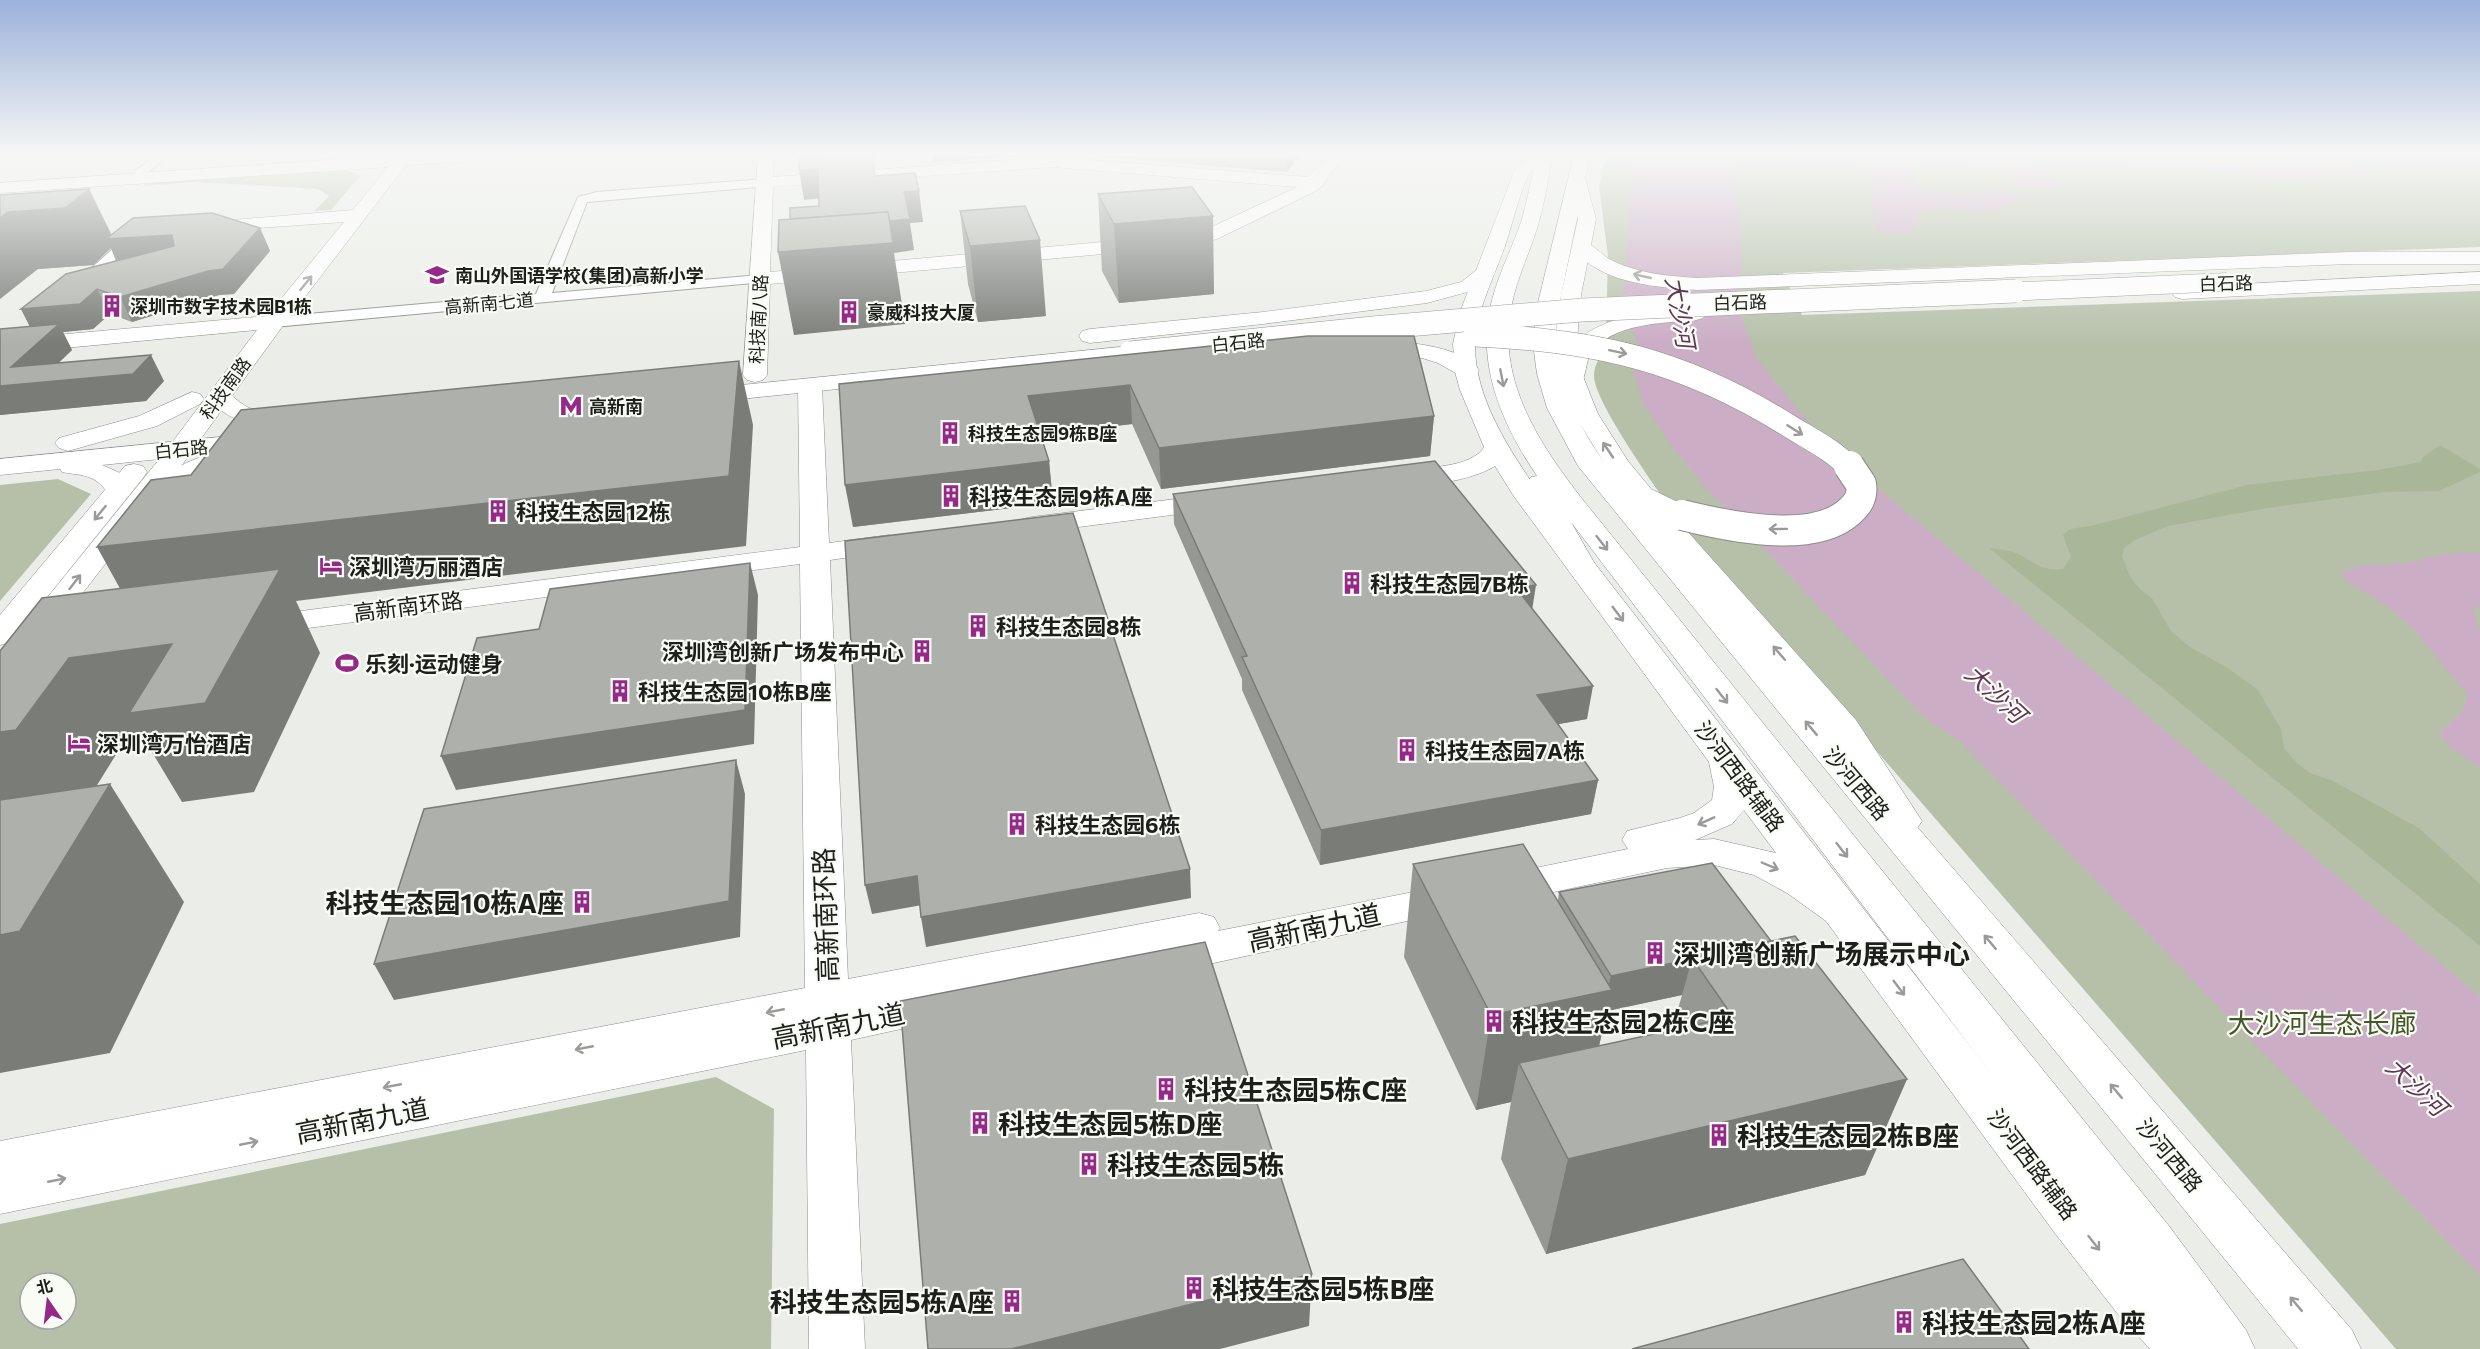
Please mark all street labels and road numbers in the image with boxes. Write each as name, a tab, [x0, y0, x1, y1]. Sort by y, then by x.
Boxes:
street label: 白石路	[2199, 271, 2253, 295]
street label: 科技南八路	[745, 273, 771, 365]
street label: 高新南七道	[443, 288, 535, 318]
street label: 白石路	[1713, 290, 1767, 314]
street label: 白石路	[1210, 328, 1266, 356]
street label: 科技南路	[195, 352, 255, 424]
street label: 白石路	[153, 435, 209, 463]
street label: 高新南环路	[352, 586, 464, 626]
street label: 沙河西路辅路	[1689, 715, 1791, 837]
street label: 沙河西路	[1818, 741, 1896, 825]
street label: 高新南环路	[806, 847, 844, 983]
street label: 高新南九道	[1245, 897, 1383, 957]
street label: 高新南九道	[769, 996, 907, 1054]
street label: 高新南九道	[293, 1091, 431, 1149]
street label: 沙河西路辅路	[1982, 1103, 2084, 1225]
street label: 沙河西路	[2131, 1113, 2209, 1197]

